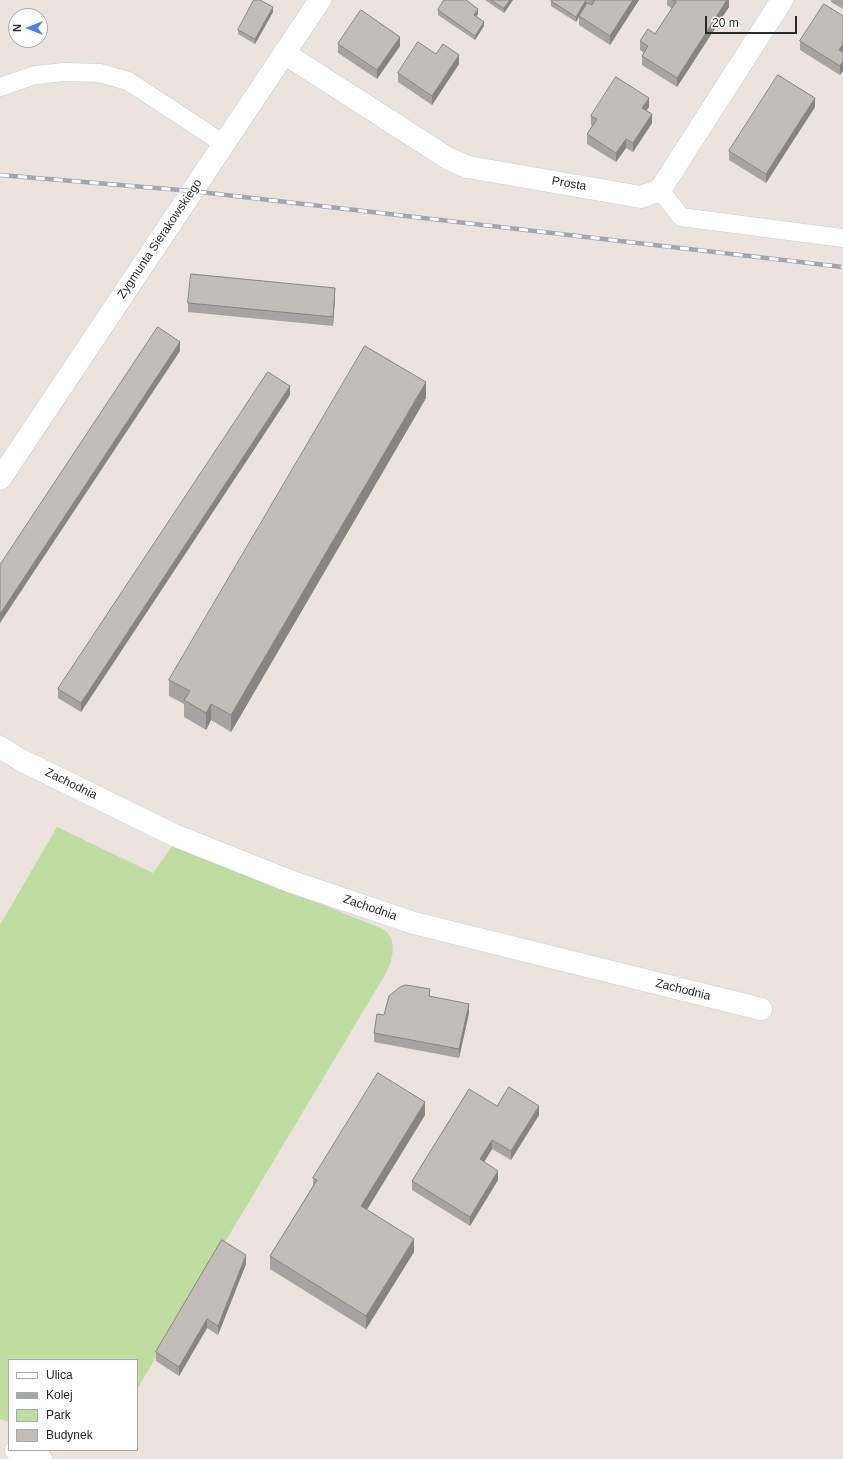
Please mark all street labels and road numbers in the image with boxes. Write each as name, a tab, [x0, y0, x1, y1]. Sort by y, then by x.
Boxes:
street label: Prosta	[551, 174, 587, 194]
street label: Zygmunta Sierakowskiego	[115, 177, 205, 301]
street label: Zachodnia	[43, 765, 99, 803]
street label: Zachodnia	[341, 892, 399, 924]
street label: Zachodnia	[654, 976, 712, 1004]

